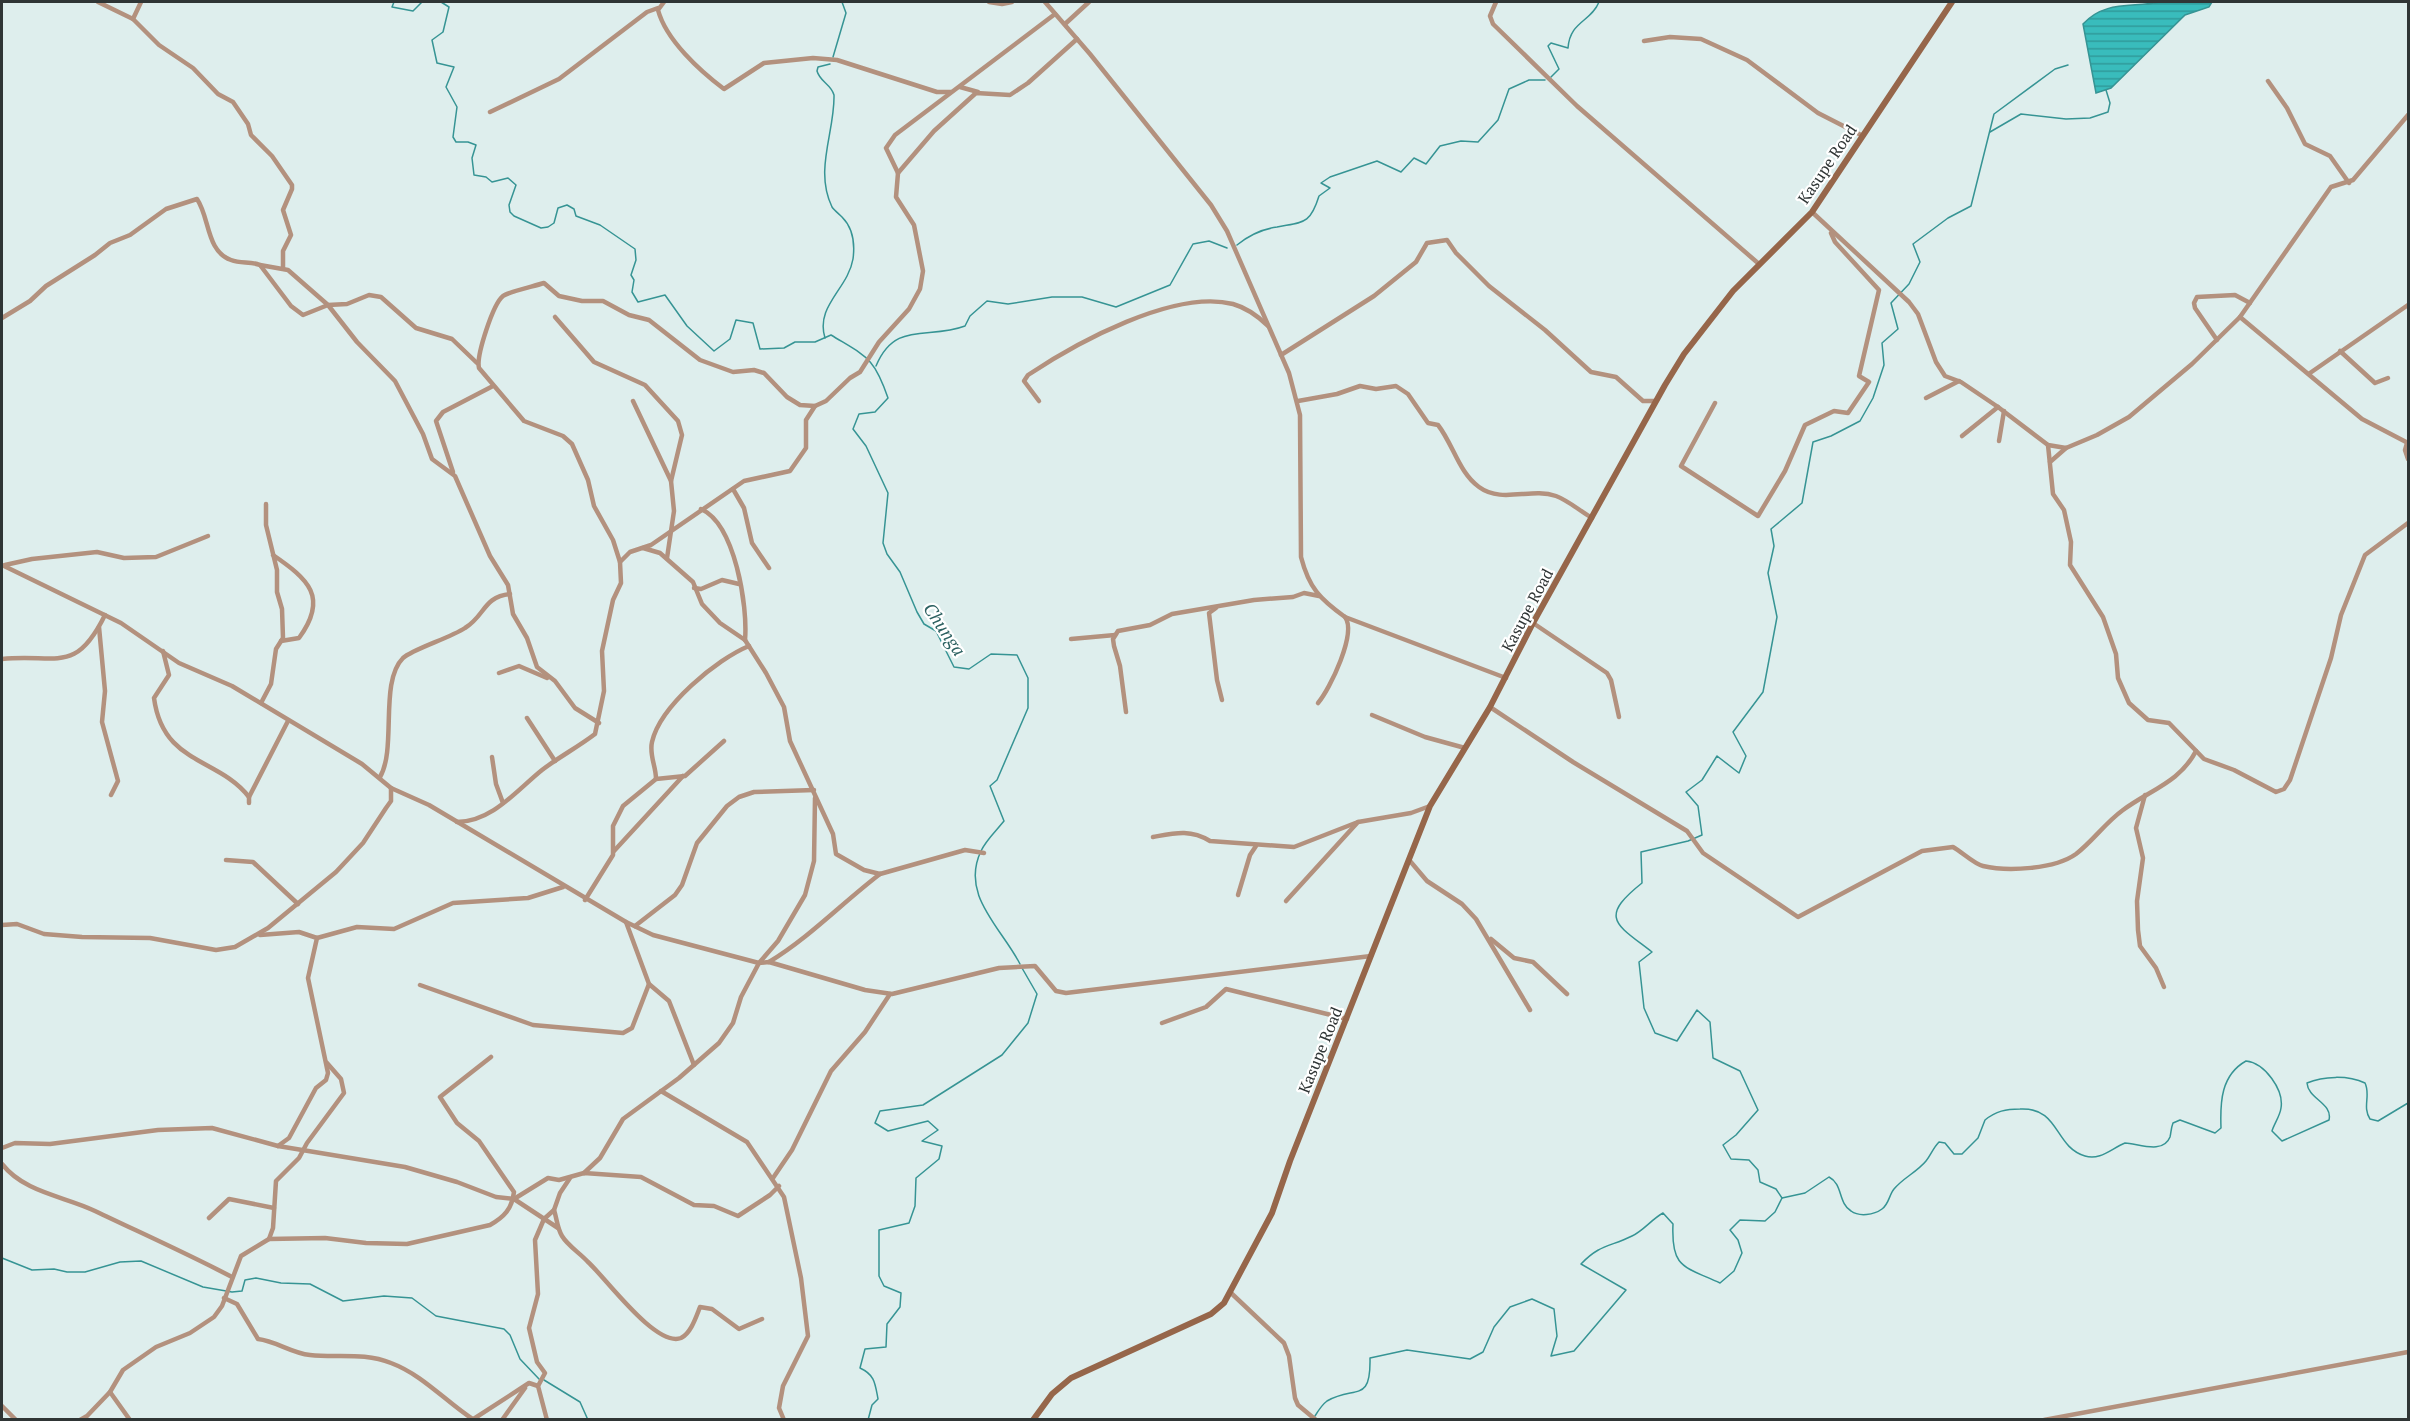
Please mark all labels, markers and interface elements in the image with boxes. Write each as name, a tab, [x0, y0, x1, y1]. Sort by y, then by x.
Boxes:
street label: Kasupe Road	[1792, 120, 1862, 208]
street label: Kasupe Road	[1496, 564, 1558, 655]
water label: Chunga	[918, 598, 972, 660]
street label: Kasupe Road	[1293, 1003, 1347, 1096]

